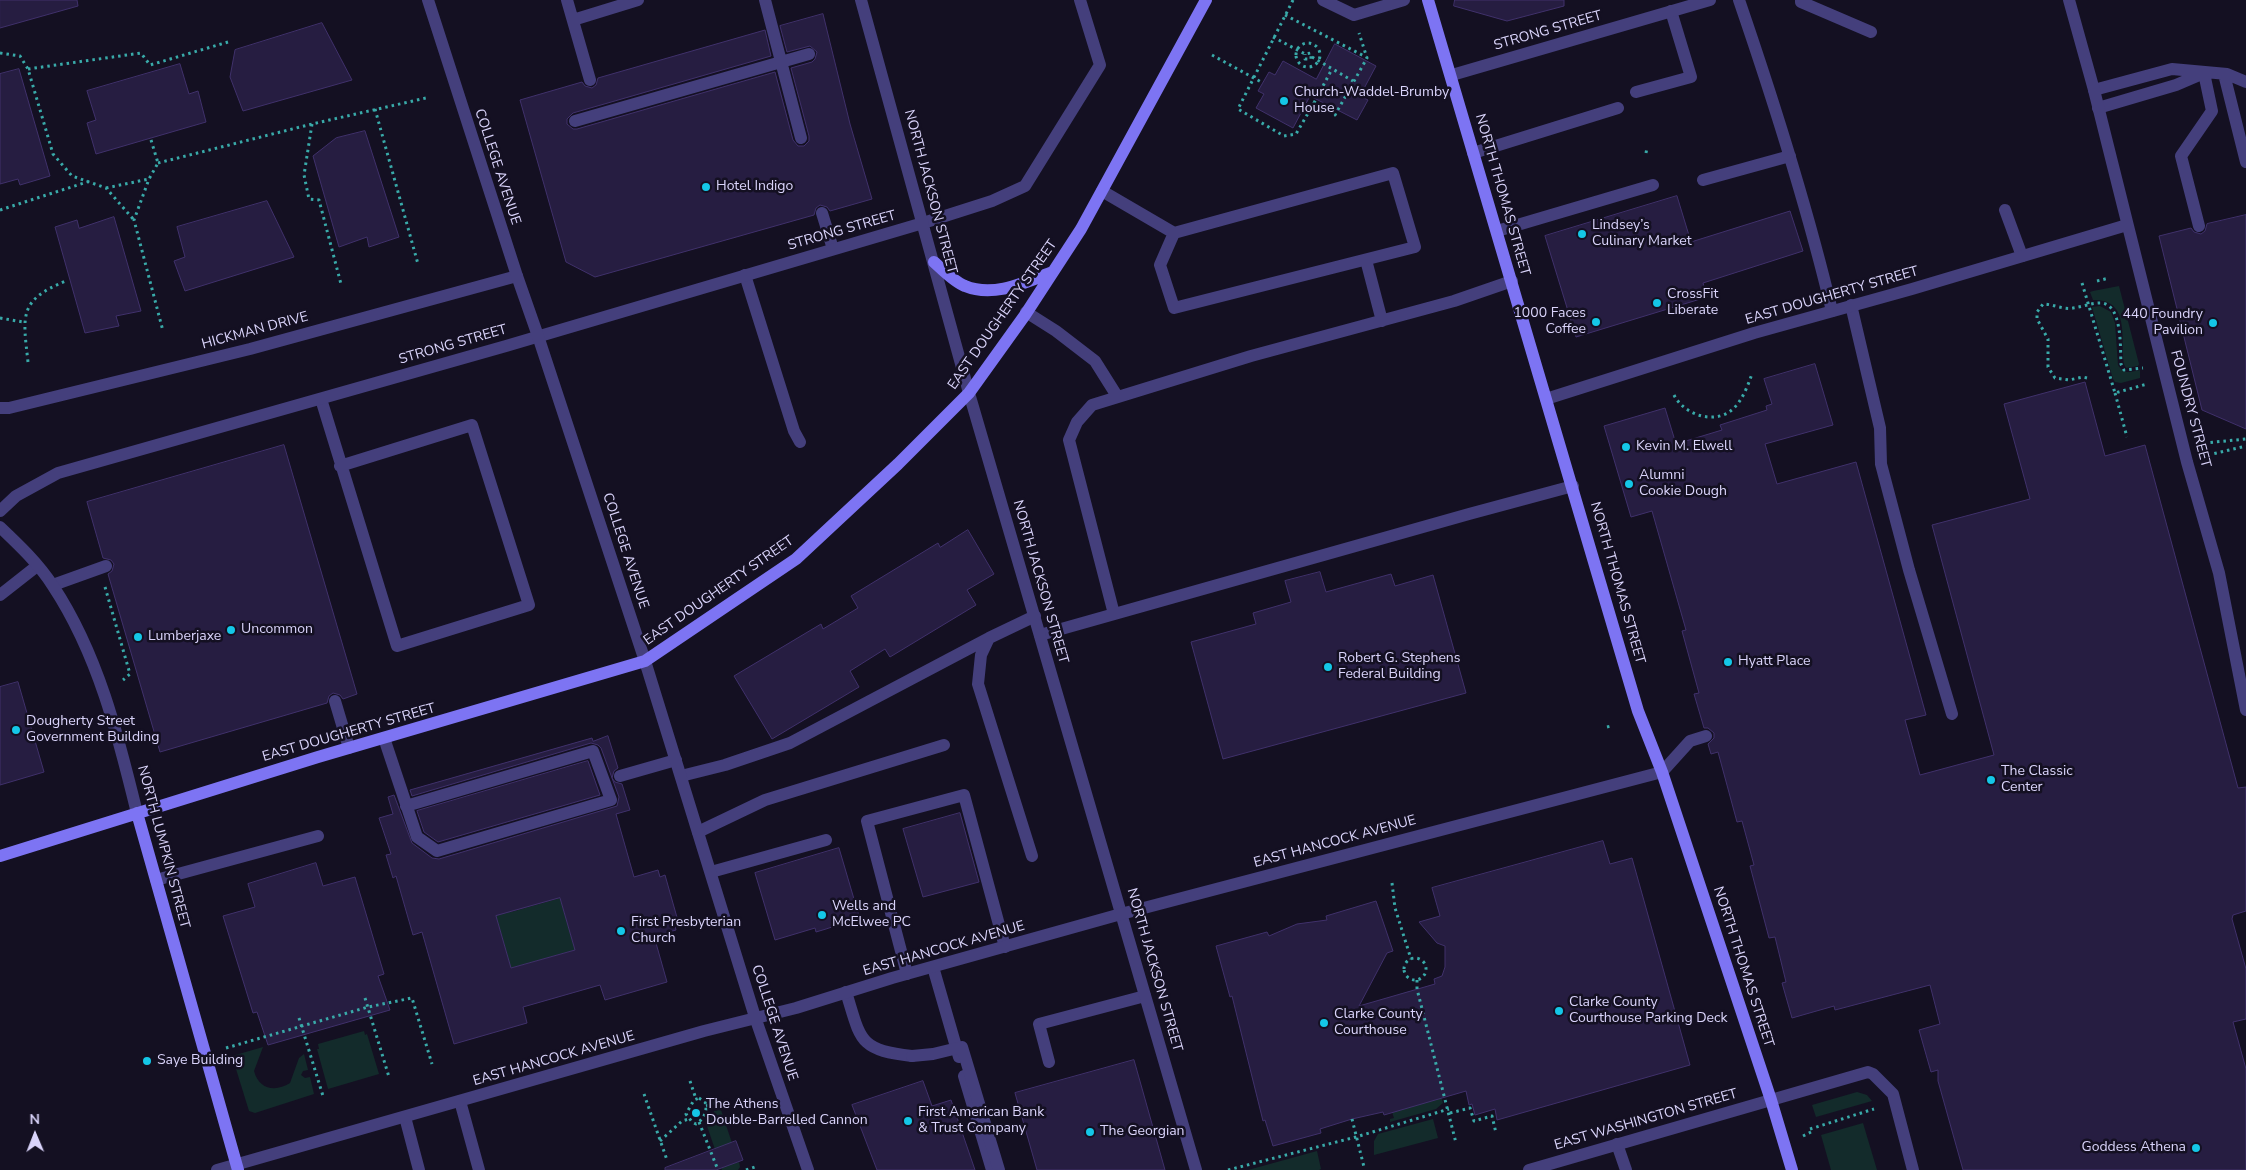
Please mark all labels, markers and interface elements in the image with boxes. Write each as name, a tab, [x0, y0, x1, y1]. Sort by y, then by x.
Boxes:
street label: STRONG STREET	[1492, 8, 1604, 54]
place label: Church-Waddel-Brumby House	[1294, 85, 1449, 118]
marker: Church-Waddel-Brumby House	[1278, 95, 1290, 107]
street label: COLLEGE AVENUE	[470, 107, 524, 227]
street label: NORTH JACKSON STREET	[900, 108, 960, 276]
street label: NORTH THOMAS STREET	[1471, 112, 1533, 278]
place label: Hotel Indigo	[716, 179, 793, 195]
marker: Hotel Indigo	[700, 181, 712, 193]
street label: STRONG STREET	[786, 208, 898, 254]
place label: Lindsey’s Culinary Market	[1592, 218, 1692, 250]
marker: Lindsey’s Culinary Market	[1576, 228, 1588, 240]
street label: EAST DOUGHERTY STREET	[945, 237, 1061, 393]
street label: EAST DOUGHERTY STREET	[1744, 263, 1920, 329]
place label: CrossFit Liberate	[1667, 287, 1718, 320]
marker: CrossFit Liberate	[1651, 297, 1663, 309]
place label: 1000 Faces Coffee	[1513, 306, 1586, 338]
place label: 440 Foundry Pavilion	[2122, 307, 2203, 340]
street label: HICKMAN DRIVE	[200, 309, 310, 353]
marker: 1000 Faces Coffee	[1590, 316, 1602, 328]
marker: 440 Foundry Pavilion	[2207, 317, 2219, 329]
street label: STRONG STREET	[397, 322, 509, 368]
street label: FOUNDRY STREET	[2166, 348, 2214, 470]
place label: Kevin M. Elwell	[1636, 439, 1732, 455]
marker: Kevin M. Elwell	[1620, 441, 1632, 453]
place label: Alumni Cookie Dough	[1639, 468, 1727, 501]
marker: Alumni Cookie Dough	[1623, 478, 1635, 490]
street label: COLLEGE AVENUE	[598, 491, 652, 611]
street label: NORTH JACKSON STREET	[1009, 498, 1071, 666]
street label: NORTH THOMAS STREET	[1586, 500, 1648, 666]
street label: EAST DOUGHERTY STREET	[641, 533, 797, 649]
place label: Uncommon	[241, 622, 313, 638]
marker: Uncommon	[225, 624, 237, 636]
place label: Lumberjaxe	[148, 629, 221, 645]
marker: Lumberjaxe	[132, 631, 144, 643]
place label: Robert G. Stephens Federal Building	[1338, 651, 1461, 684]
place label: Hyatt Place	[1738, 654, 1811, 670]
marker: Hyatt Place	[1722, 656, 1734, 668]
marker: Robert G. Stephens Federal Building	[1322, 661, 1334, 673]
street label: EAST DOUGHERTY STREET	[261, 700, 437, 766]
place label: Dougherty Street Government Building	[26, 714, 159, 746]
marker: Dougherty Street Government Building	[10, 724, 22, 736]
street label: NORTH LUMPKIN STREET	[133, 764, 193, 930]
place label: The Classic Center	[2001, 764, 2073, 796]
marker: The Classic Center	[1985, 774, 1997, 786]
street label: EAST HANCOCK AVENUE	[1252, 812, 1418, 872]
street label: NORTH THOMAS STREET	[1709, 885, 1777, 1049]
street label: NORTH JACKSON STREET	[1123, 886, 1185, 1054]
place label: Wells and McElwee PC	[832, 899, 911, 932]
marker: Wells and McElwee PC	[816, 909, 828, 921]
place label: First Presbyterian Church	[631, 915, 741, 948]
street label: EAST HANCOCK AVENUE	[861, 918, 1027, 980]
marker: First Presbyterian Church	[615, 925, 627, 937]
street label: COLLEGE AVENUE	[747, 963, 801, 1083]
place label: Clarke County Courthouse Parking Deck	[1569, 995, 1727, 1028]
marker: Clarke County Courthouse Parking Deck	[1553, 1005, 1565, 1017]
place label: Clarke County Courthouse	[1334, 1007, 1423, 1040]
marker: Clarke County Courthouse	[1318, 1017, 1330, 1029]
street label: EAST HANCOCK AVENUE	[471, 1028, 637, 1090]
place label: Saye Building	[157, 1053, 243, 1069]
marker: Saye Building	[141, 1055, 153, 1067]
street label: EAST WASHINGTON STREET	[1552, 1086, 1740, 1154]
place label: The Athens Double-Barrelled Cannon	[706, 1097, 868, 1130]
place label: First American Bank & Trust Company	[918, 1105, 1044, 1138]
marker: The Athens Double-Barrelled Cannon	[690, 1107, 702, 1119]
north arrow	[10, 1110, 60, 1160]
text: N	[29, 1110, 40, 1129]
marker: First American Bank & Trust Company	[902, 1115, 914, 1127]
place label: The Georgian	[1100, 1124, 1185, 1140]
marker: The Georgian	[1084, 1126, 1096, 1138]
place label: Goddess Athena	[2082, 1140, 2186, 1156]
marker: Goddess Athena	[2190, 1142, 2202, 1154]

